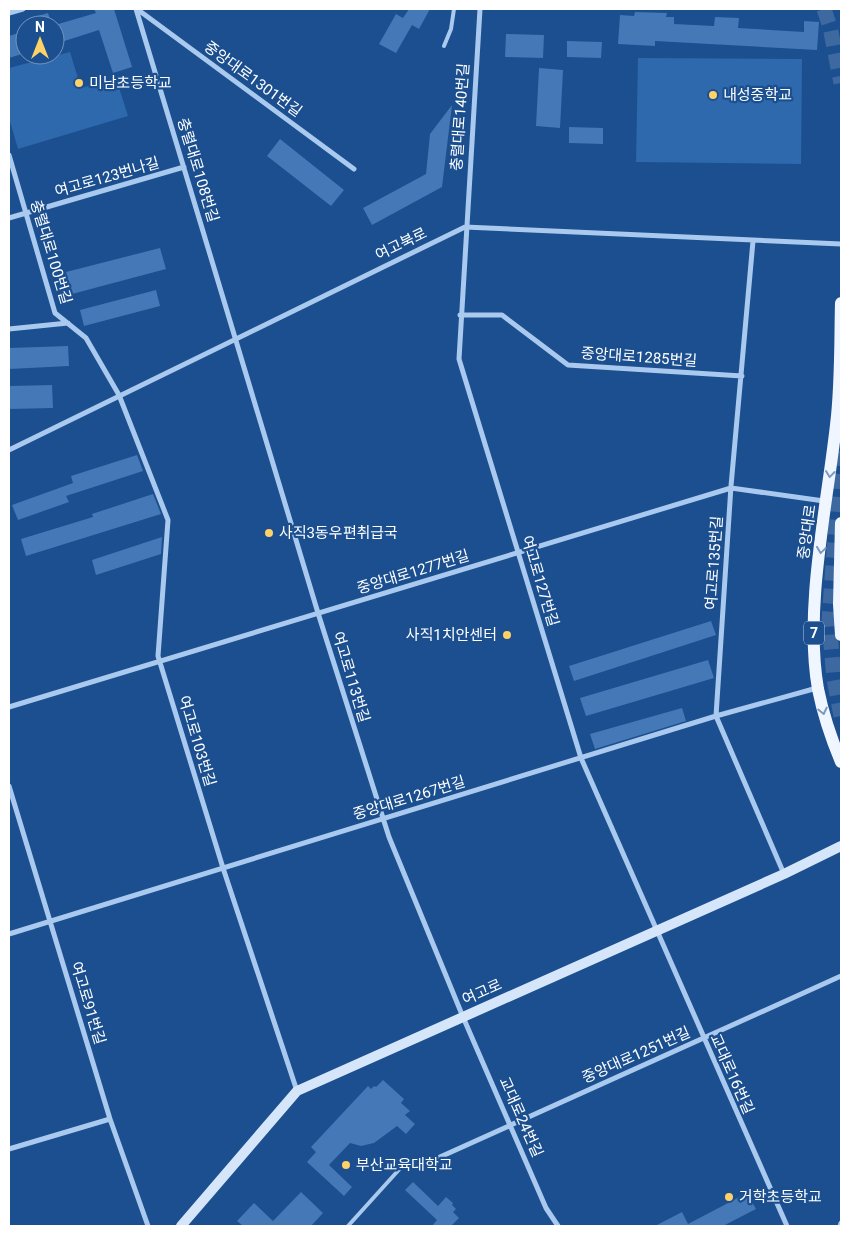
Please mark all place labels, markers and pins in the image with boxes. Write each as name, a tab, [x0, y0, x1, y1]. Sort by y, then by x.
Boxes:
place label: 미남초등학교	[89, 74, 172, 92]
marker: 미남초등학교	[73, 77, 85, 89]
place label: 내성중학교	[723, 86, 792, 104]
marker: 내성중학교	[707, 89, 719, 101]
place label: 사직3동우편취급국	[279, 524, 398, 542]
marker: 사직3동우편취급국	[263, 527, 275, 539]
place label: 사직1치안센터	[406, 626, 497, 644]
marker: 사직1치안센터	[501, 629, 513, 641]
place label: 부산교육대학교	[356, 1156, 453, 1174]
marker: 부산교육대학교	[340, 1159, 352, 1171]
place label: 거학초등학교	[739, 1188, 822, 1206]
marker: 거학초등학교	[723, 1191, 735, 1203]

